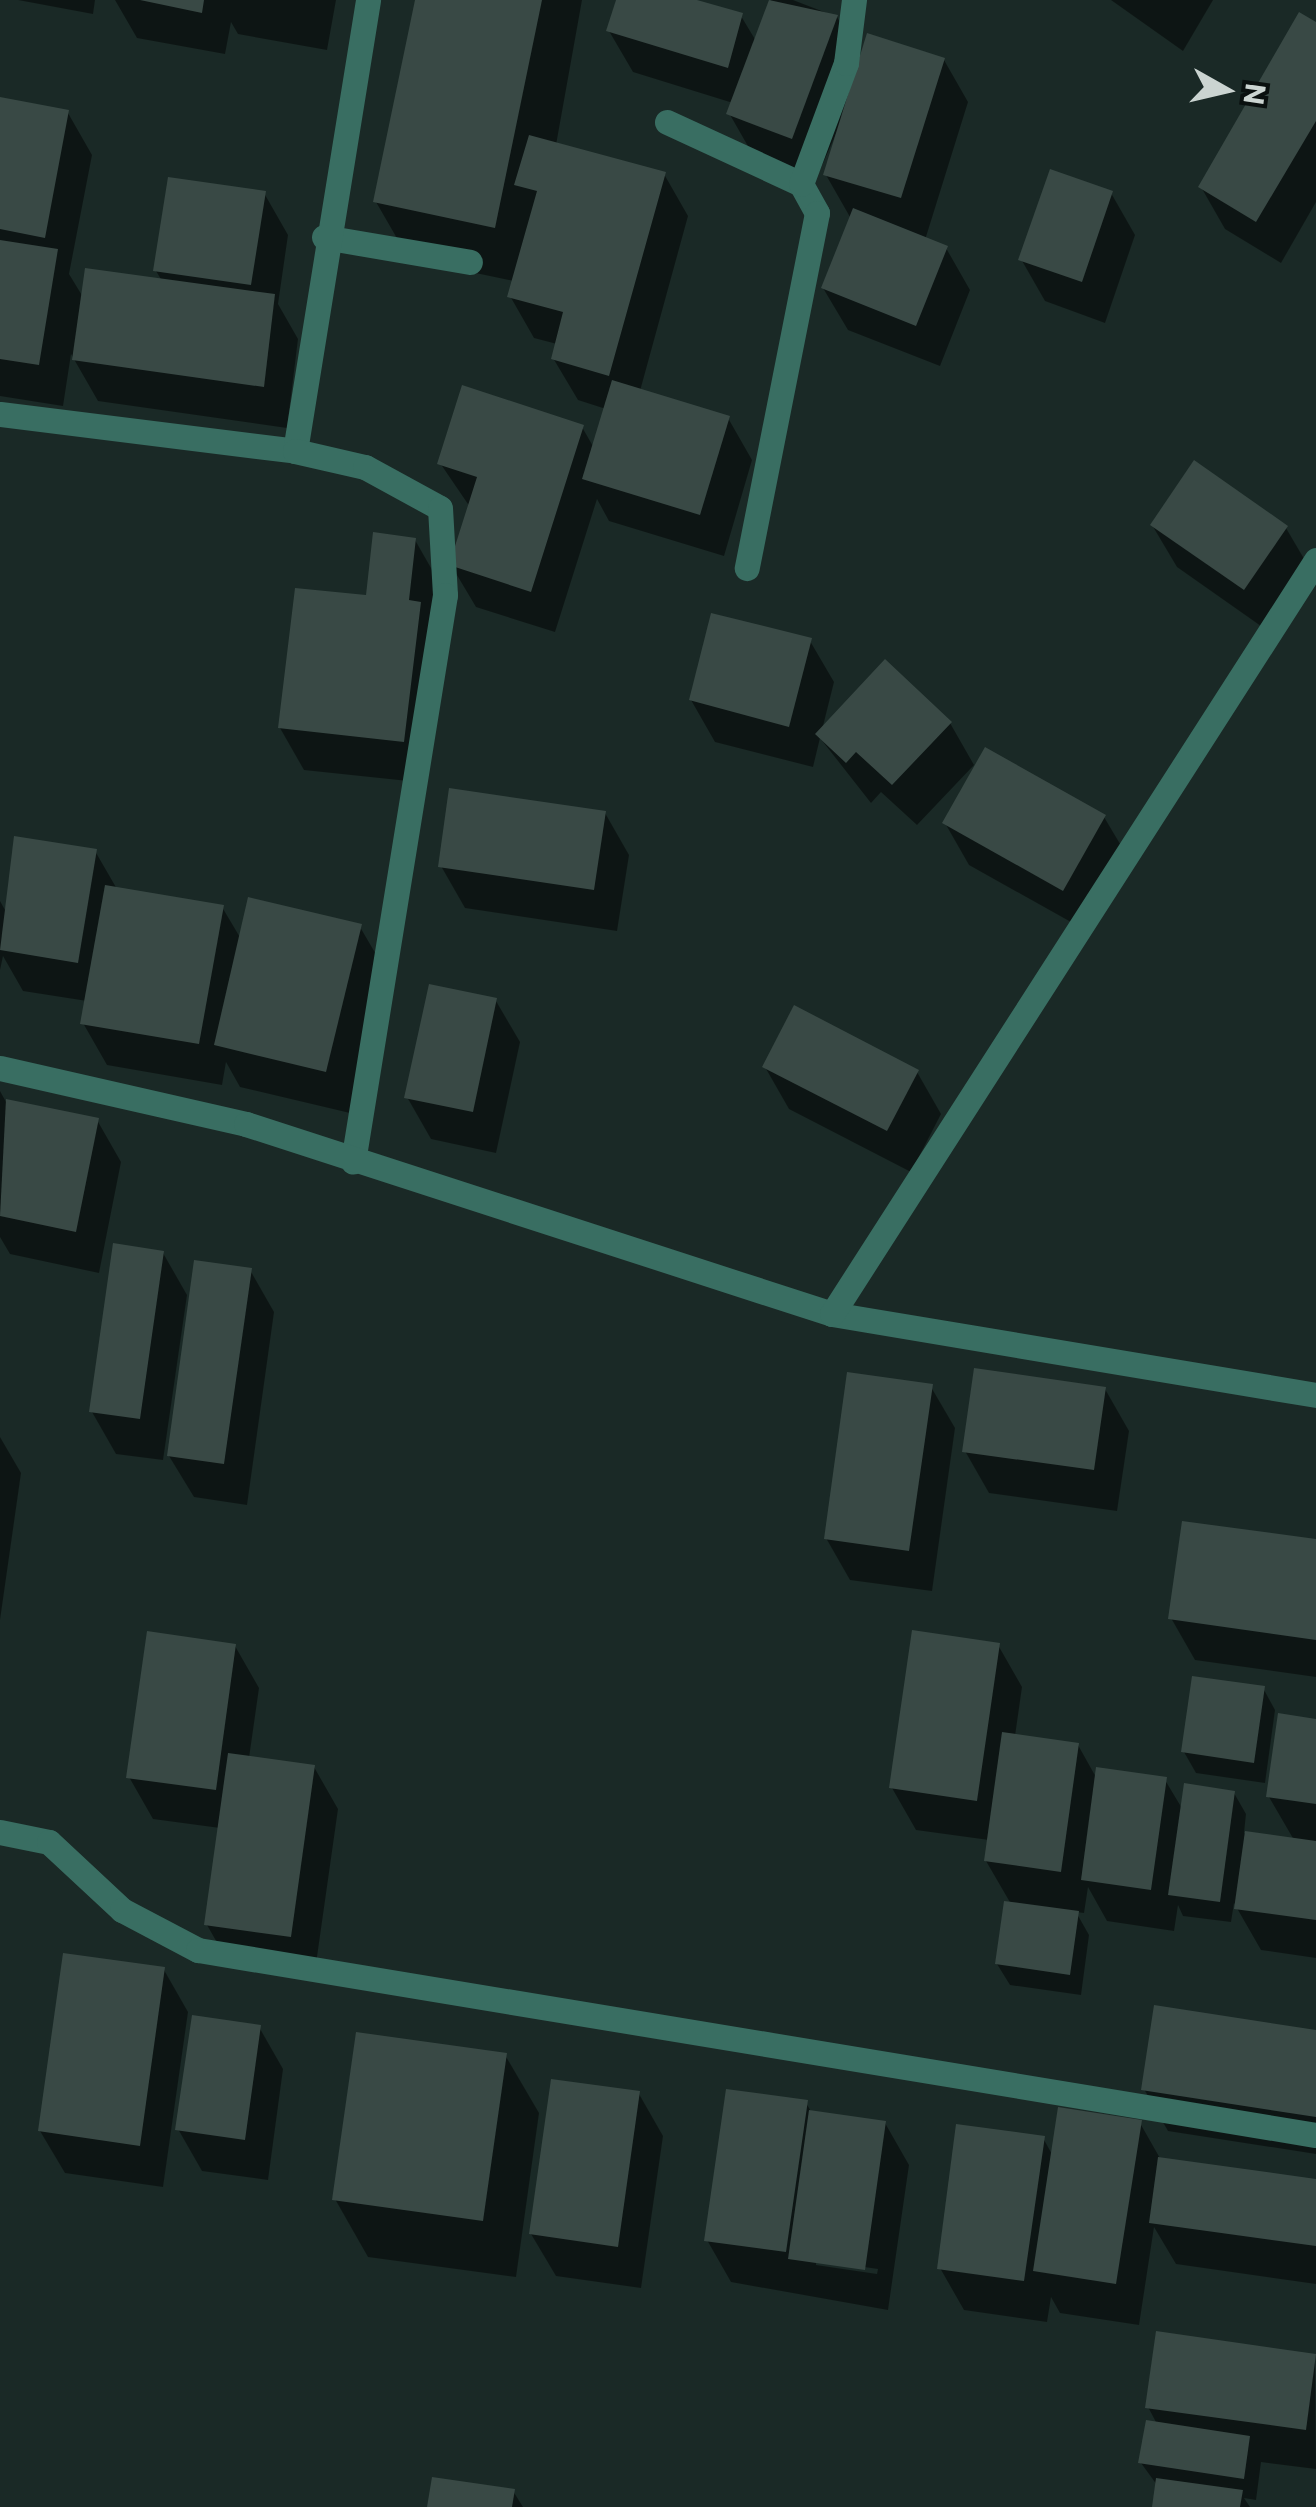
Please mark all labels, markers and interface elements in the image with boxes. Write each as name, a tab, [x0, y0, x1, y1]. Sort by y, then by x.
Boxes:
north arrow	[1176, 40, 1276, 140]
text: N	[1237, 81, 1274, 107]

